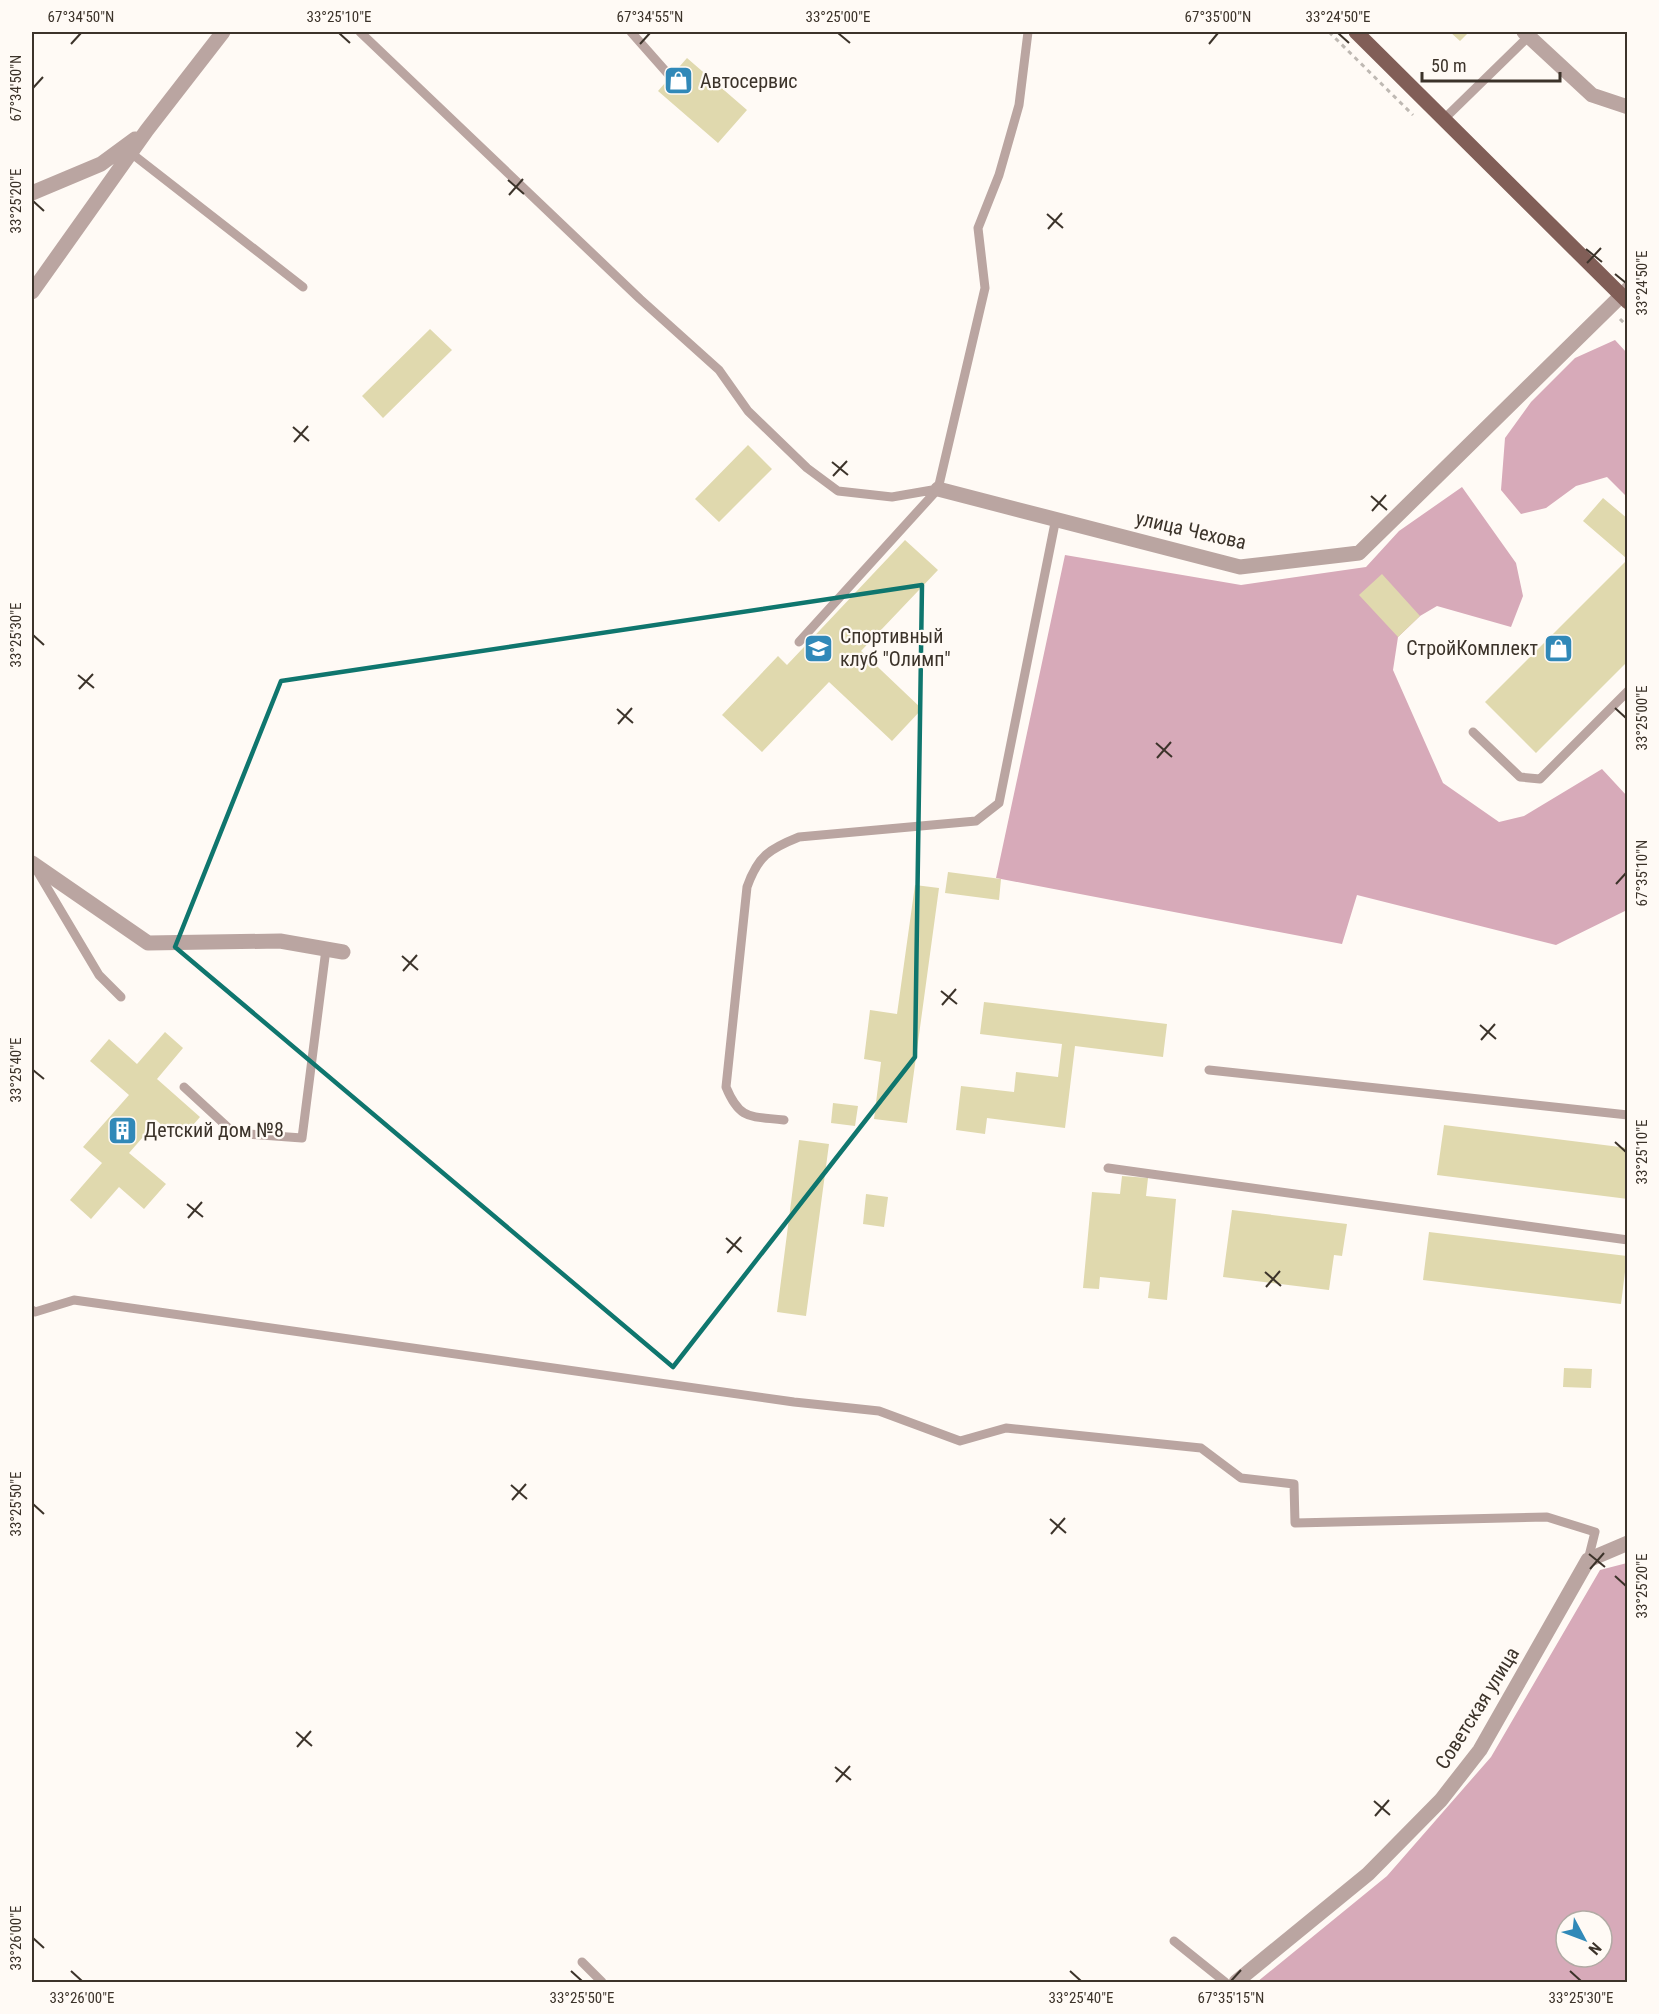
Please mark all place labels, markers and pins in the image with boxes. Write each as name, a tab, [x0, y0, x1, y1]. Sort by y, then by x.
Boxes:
shop icon: Автосервис	[663, 65, 695, 97]
place label: Автосервис	[700, 69, 798, 93]
place label: Спортивный клуб "Олимп"	[840, 624, 951, 671]
school or university icon: Спортивный клуб "Олимп"	[803, 632, 835, 664]
shop icon: СтройКомплект	[1543, 632, 1575, 664]
place label: СтройКомплект	[1406, 636, 1538, 660]
building icon: Детский дом №8	[107, 1114, 139, 1146]
place label: Детский дом №8	[144, 1118, 284, 1142]

